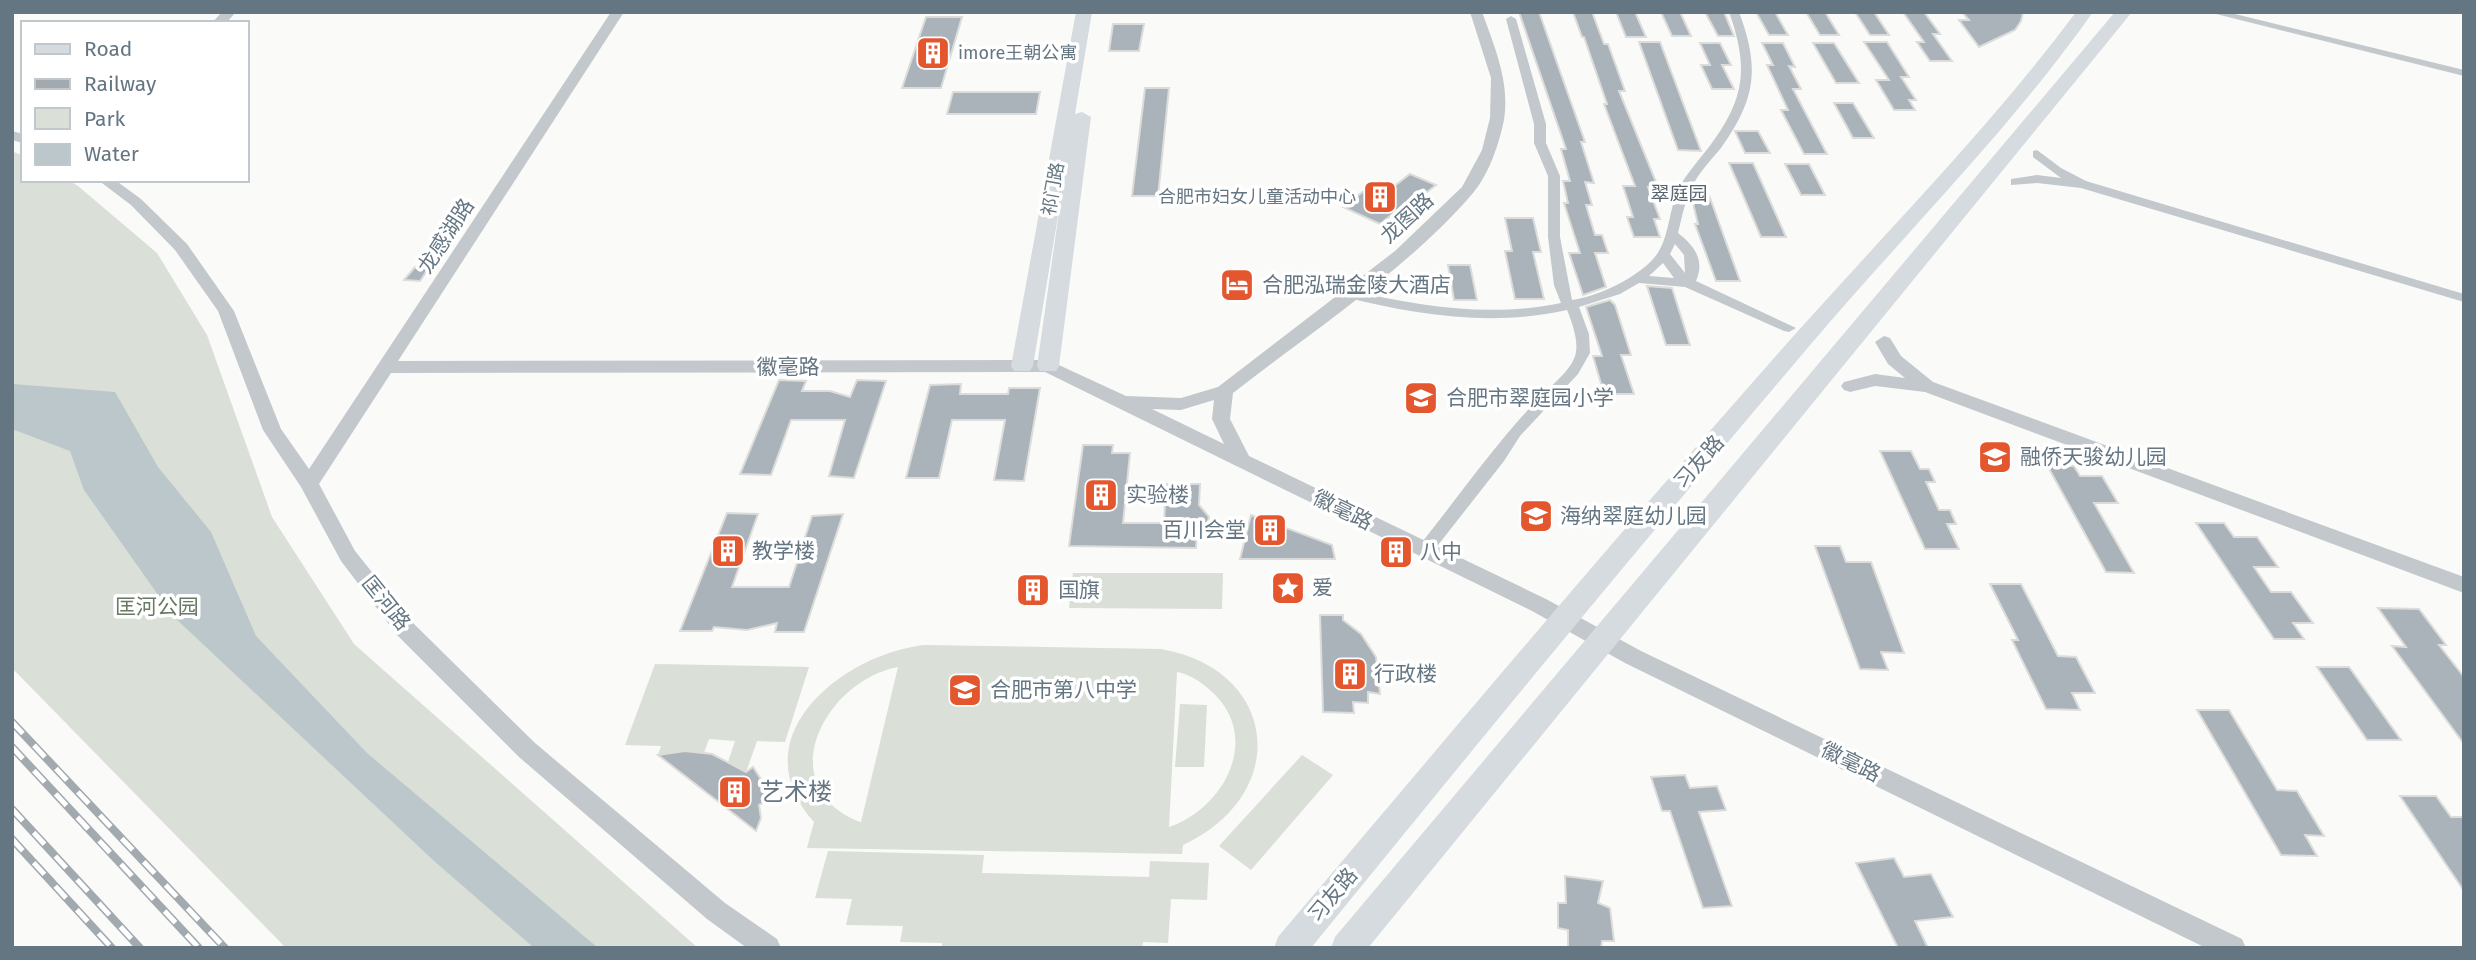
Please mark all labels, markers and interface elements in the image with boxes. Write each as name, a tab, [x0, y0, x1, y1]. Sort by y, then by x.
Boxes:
legend	[21, 21, 248, 182]
building icon: imore王朝公寓	[914, 34, 952, 72]
text: Road	[84, 36, 132, 62]
place label: imore王朝公寓	[958, 42, 1077, 64]
text: Railway	[84, 71, 157, 97]
text: Park	[84, 106, 126, 132]
text: Water	[84, 141, 139, 167]
street label: 祁门路	[1037, 161, 1069, 217]
building icon: 合肥市妇女儿童活动中心	[1361, 178, 1399, 216]
district label: 翠庭园	[1650, 182, 1708, 205]
place label: 合肥市妇女儿童活动中心	[1158, 186, 1356, 208]
street label: 龙图路	[1375, 187, 1439, 249]
street label: 龙感湖路	[412, 194, 480, 278]
hotel icon: 合肥泓瑞金陵大酒店	[1218, 266, 1256, 304]
place label: 合肥泓瑞金陵大酒店	[1262, 272, 1451, 298]
street label: 徽毫路	[757, 354, 820, 380]
school or university icon: 合肥市翠庭园小学	[1402, 379, 1440, 417]
place label: 合肥市翠庭园小学	[1446, 385, 1614, 411]
street label: 习友路	[1669, 430, 1729, 494]
school or university icon: 融侨天骏幼儿园	[1976, 438, 2014, 476]
place label: 融侨天骏幼儿园	[2020, 444, 2167, 470]
building icon: 实验楼	[1082, 476, 1120, 514]
place label: 实验楼	[1126, 482, 1189, 508]
street label: 徽毫路	[1309, 485, 1377, 535]
school or university icon: 海纳翠庭幼儿园	[1517, 497, 1555, 535]
place label: 海纳翠庭幼儿园	[1560, 503, 1707, 529]
building icon: 百川会堂	[1251, 511, 1289, 549]
place label: 百川会堂	[1162, 517, 1246, 543]
building icon: 教学楼	[709, 532, 747, 570]
building icon: 八中	[1377, 533, 1415, 571]
place label: 教学楼	[752, 538, 815, 564]
place label: 八中	[1420, 539, 1462, 565]
place icon: 爱	[1269, 569, 1307, 607]
street label: 匡河路	[356, 570, 416, 636]
building icon: 国旗	[1014, 571, 1052, 609]
place label: 爱	[1312, 575, 1333, 601]
place label: 国旗	[1058, 577, 1100, 603]
park label: 匡河公园	[115, 594, 199, 620]
building icon: 行政楼	[1331, 655, 1369, 693]
place label: 行政楼	[1374, 661, 1437, 687]
school or university icon: 合肥市第八中学	[946, 671, 984, 709]
place label: 合肥市第八中学	[990, 677, 1137, 703]
street label: 徽毫路	[1817, 737, 1885, 787]
building icon: 艺术楼	[716, 773, 754, 811]
place label: 艺术楼	[760, 778, 832, 806]
street label: 习友路	[1303, 863, 1363, 927]

